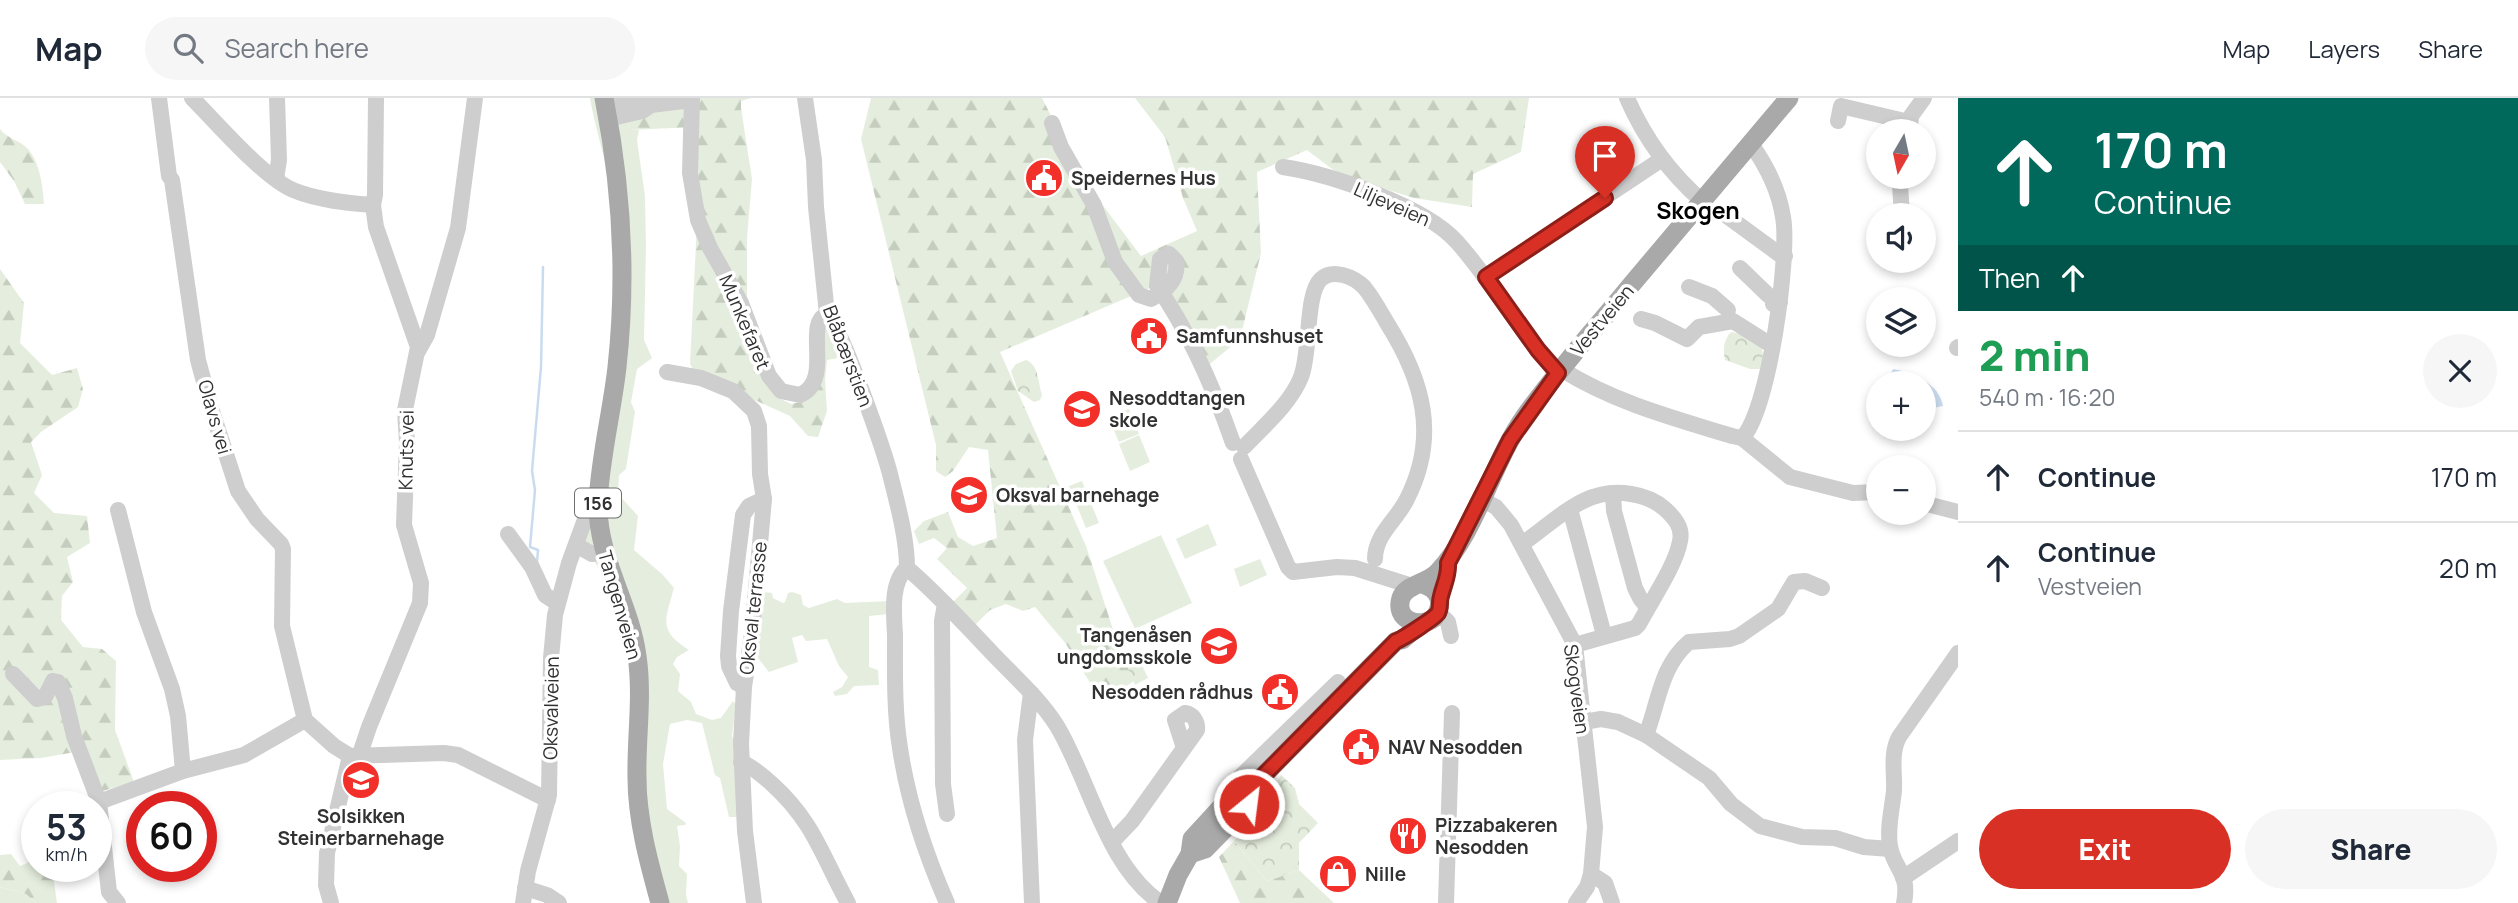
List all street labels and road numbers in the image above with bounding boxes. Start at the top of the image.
street label: Liljeveien [1350,176,1434,232]
street label: Munkefaret [713,270,777,374]
street label: Vestveien [1564,279,1640,361]
street label: Blåbærstien [817,302,879,410]
street label: Olavs vei [192,377,238,457]
street label: Knuts vei [392,410,420,490]
road number: 156 [575,488,621,517]
street label: Oksval terrasse [733,540,773,676]
street label: Tangenveien [592,548,648,662]
street label: Skogveien [1558,642,1596,736]
street label: Oksvalveien [537,656,565,760]

